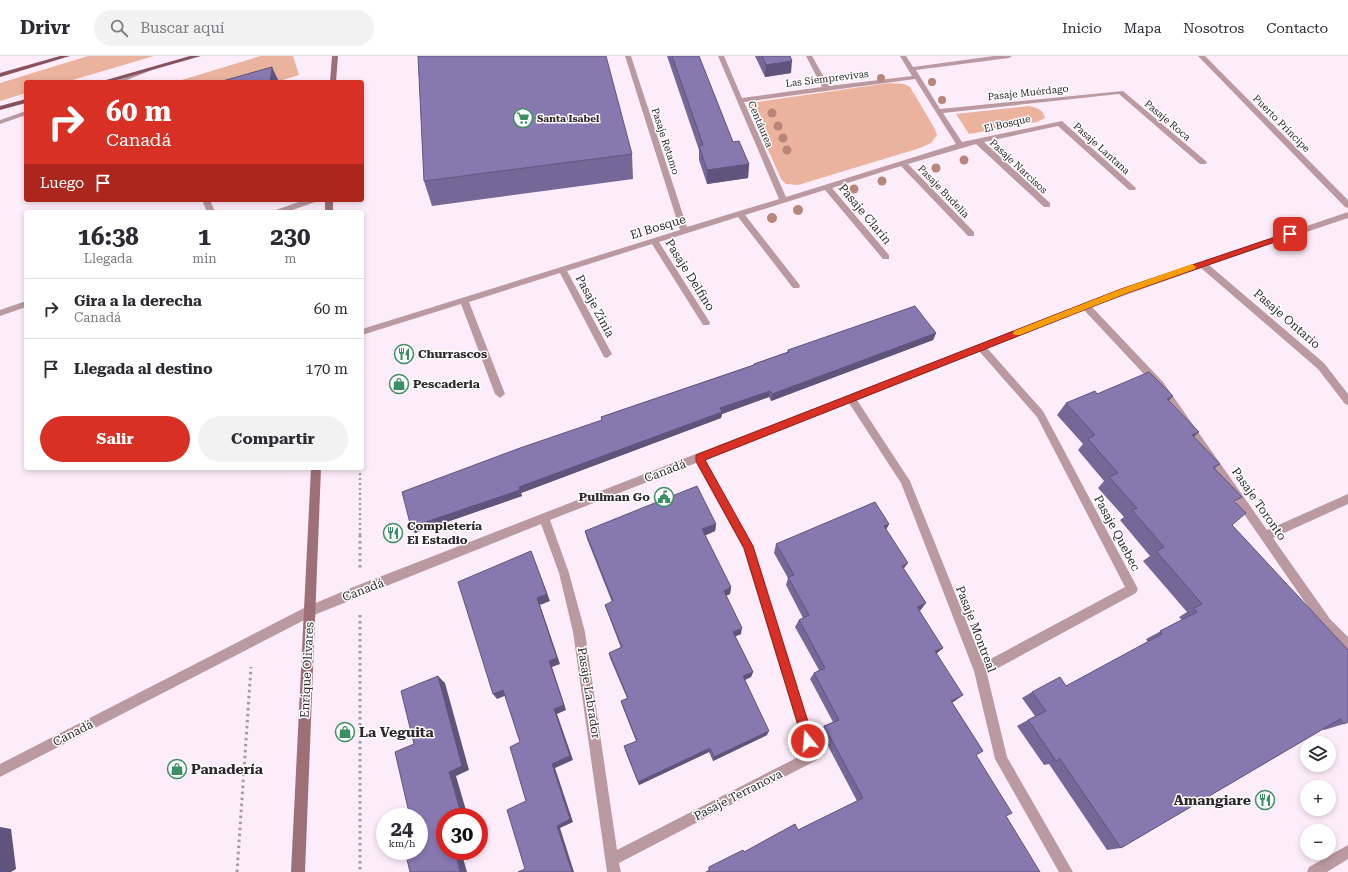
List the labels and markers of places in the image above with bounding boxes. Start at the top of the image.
supermarket icon: Santa Isabel [512,107,534,129]
place label: Santa Isabel [537,113,600,124]
pin [1273,217,1307,251]
restaurant icon: Churrascos [393,343,415,365]
place label: Churrascos [418,347,487,361]
shop icon: Pescaderia [388,373,410,395]
place label: Pescaderia [413,377,480,391]
public building icon: Pullman Go [653,486,675,508]
place label: Pullman Go [579,490,650,504]
place label: Completería El Estadio [407,519,482,547]
restaurant icon: Completería El Estadio [382,522,404,544]
shop icon: La Veguita [334,721,356,743]
place label: La Veguita [359,724,435,740]
shop icon: Panadería [166,758,188,780]
place label: Panadería [191,761,264,777]
restaurant icon: Amangiare [1254,789,1276,811]
place label: Amangiare [1174,792,1251,808]

